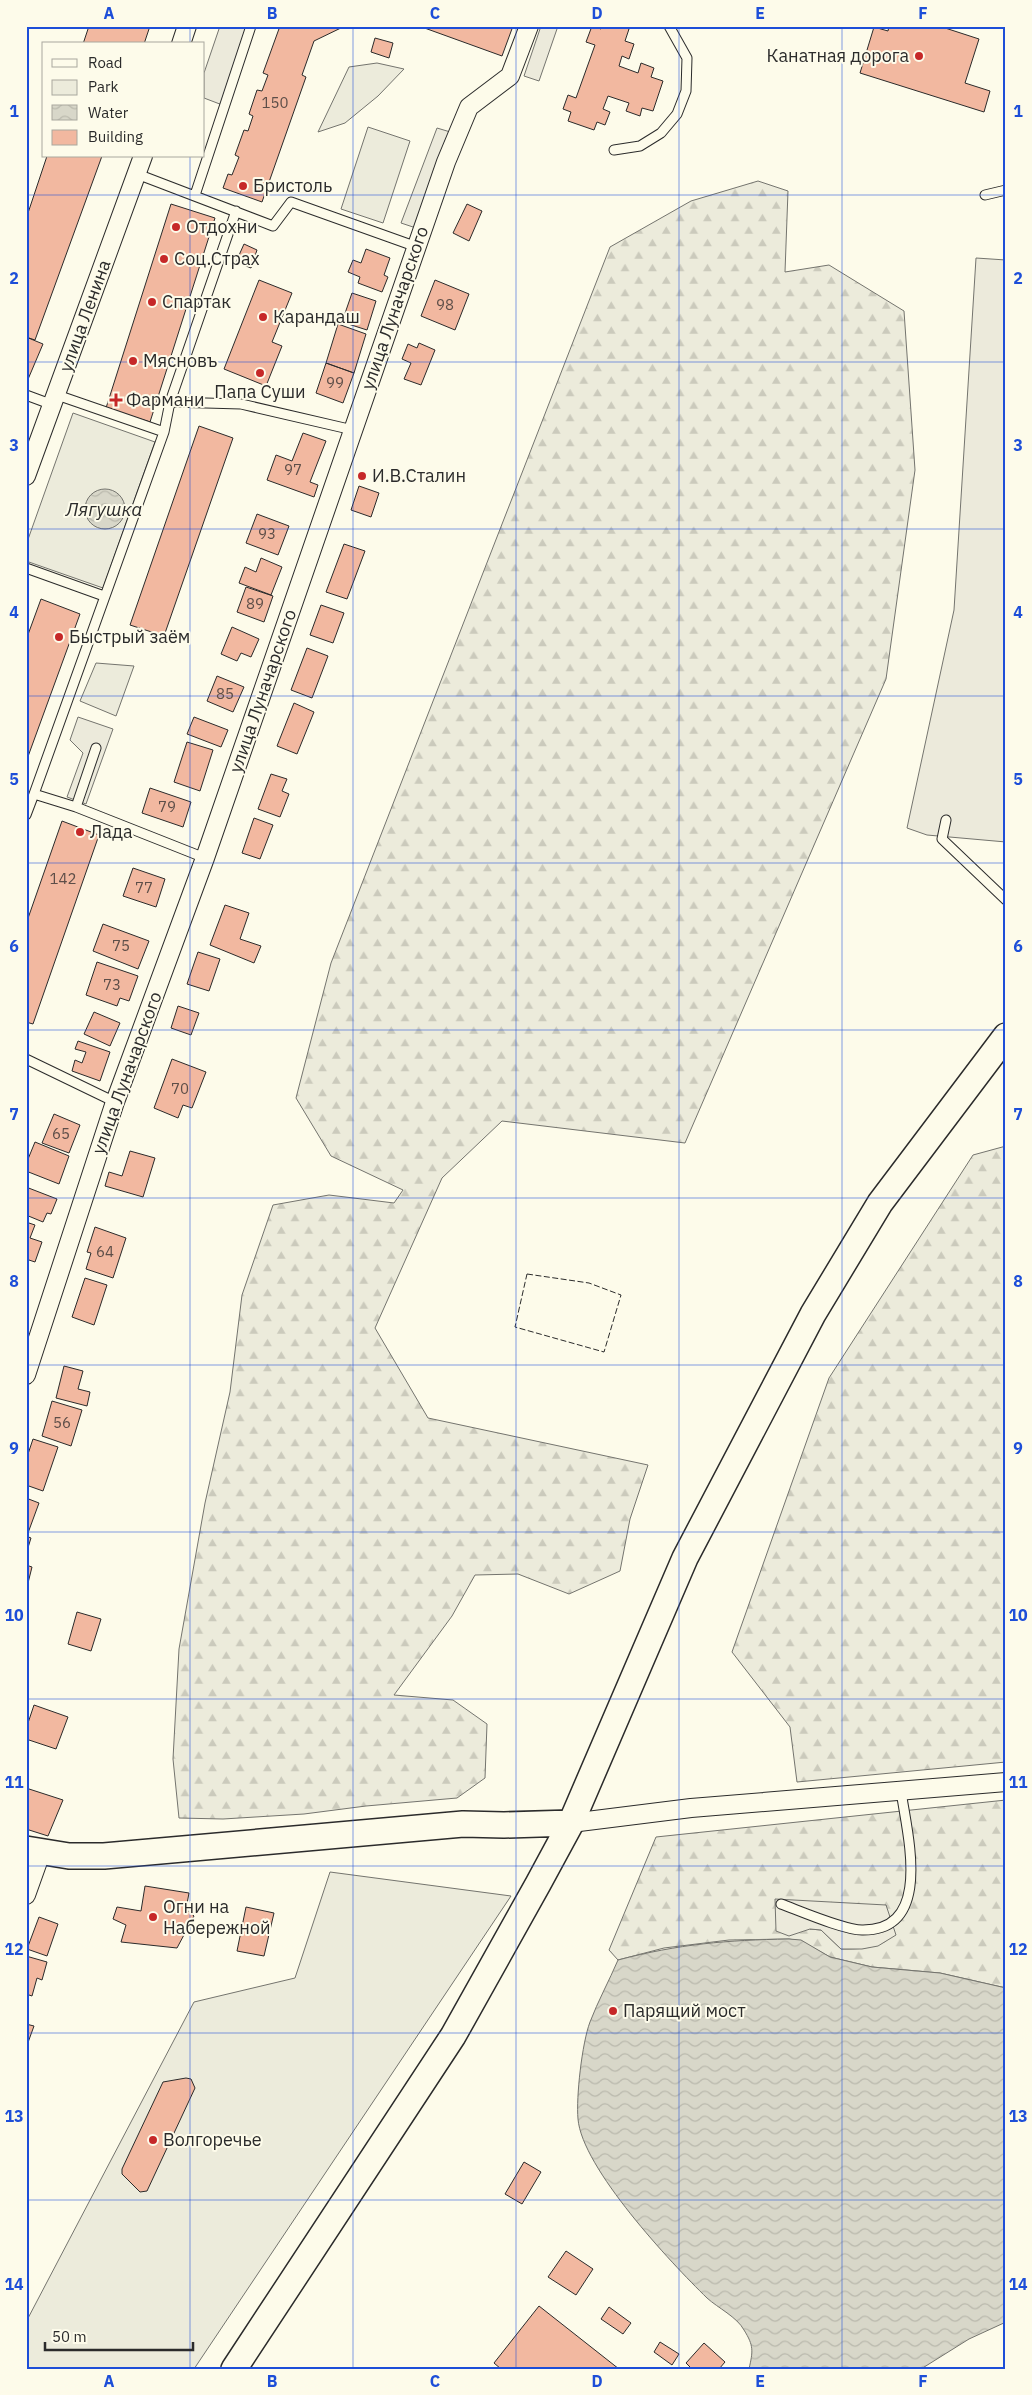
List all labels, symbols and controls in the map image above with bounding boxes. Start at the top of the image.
text: A [104,3,115,23]
text: B [267,3,278,23]
text: C [430,3,440,23]
text: D [591,3,603,23]
text: E [755,3,765,23]
text: F [918,3,928,23]
legend [42,42,205,158]
place label: Канатная дорога [767,44,909,67]
marker: Канатная дорога [913,50,925,62]
text: Road [88,53,123,72]
text: Park [88,77,118,96]
house number: 150 [261,93,289,112]
text: 1 [9,101,19,121]
text: 1 [1013,101,1023,121]
text: Water [88,103,129,122]
text: Building [88,127,143,146]
place label: Бристоль [253,174,332,197]
marker: Бристоль [237,180,249,192]
place label: Отдохни [186,215,258,238]
marker: Отдохни [170,221,182,233]
street label: улица Луначарского [356,223,433,393]
place label: Соц.Страх [174,247,260,270]
marker: Соц.Страх [158,253,170,265]
street label: улица Ленина [54,256,116,375]
text: 2 [9,268,19,288]
text: 2 [1013,268,1023,288]
place label: Спартак [162,290,231,313]
house number: 98 [436,295,454,314]
marker: Спартак [146,296,158,308]
place label: Карандаш [273,305,360,328]
marker: Карандаш [257,311,269,323]
place label: Мясновъ [143,349,217,372]
marker: Мясновъ [127,355,139,367]
marker: Папа Суши [254,367,266,379]
house number: 99 [326,373,344,392]
place label: Папа Суши [214,380,306,403]
place label: Фармани [126,388,205,411]
marker: Фармани [110,394,122,406]
text: 3 [9,435,19,455]
text: 3 [1013,435,1023,455]
house number: 97 [284,460,302,479]
place label: И.В.Сталин [372,464,466,487]
marker: И.В.Сталин [356,470,368,482]
water label: Лягушка [65,497,142,521]
house number: 93 [258,524,276,543]
house number: 89 [246,594,264,613]
text: 4 [9,602,19,622]
text: 4 [1013,602,1023,622]
street label: улица Луначарского [224,606,301,776]
place label: Быстрый заём [69,625,190,648]
marker: Быстрый заём [53,631,65,643]
house number: 85 [216,684,234,703]
text: 5 [9,769,19,789]
text: 5 [1013,769,1023,789]
house number: 79 [158,797,176,816]
place label: Лада [90,820,133,843]
marker: Лада [74,826,86,838]
house number: 142 [49,869,77,888]
house number: 77 [135,878,153,897]
text: 6 [9,936,19,956]
house number: 75 [112,936,130,955]
text: 6 [1013,936,1023,956]
house number: 73 [103,975,121,994]
street label: улица Луначарского [86,988,167,1157]
house number: 70 [171,1079,189,1098]
text: 7 [9,1104,19,1124]
text: 7 [1013,1104,1023,1124]
house number: 65 [52,1124,70,1143]
house number: 64 [96,1242,114,1261]
text: 8 [9,1271,19,1291]
text: 8 [1013,1271,1023,1291]
house number: 56 [53,1413,71,1432]
text: 9 [9,1438,19,1458]
text: 9 [1013,1438,1023,1458]
text: 10 [4,1605,24,1625]
text: 10 [1008,1605,1028,1625]
text: 11 [4,1772,24,1792]
text: 11 [1008,1772,1028,1792]
place label: Огни на Набережной [163,1895,271,1939]
marker: Огни на Набережной [147,1911,159,1923]
text: 12 [4,1939,24,1959]
text: 12 [1008,1939,1028,1959]
place label: Парящий мост [623,1999,746,2022]
marker: Парящий мост [607,2005,619,2017]
text: 13 [4,2106,24,2126]
text: 13 [1008,2106,1028,2126]
place label: Волгоречье [163,2128,262,2151]
marker: Волгоречье [147,2134,159,2146]
text: 14 [4,2274,24,2294]
text: 14 [1008,2274,1028,2294]
scale bar [45,2320,192,2352]
text: 50 m [52,2327,87,2346]
text: A [104,2371,115,2391]
text: B [267,2371,278,2391]
text: C [430,2371,440,2391]
text: D [591,2371,603,2391]
text: E [755,2371,765,2391]
text: F [918,2371,928,2391]

